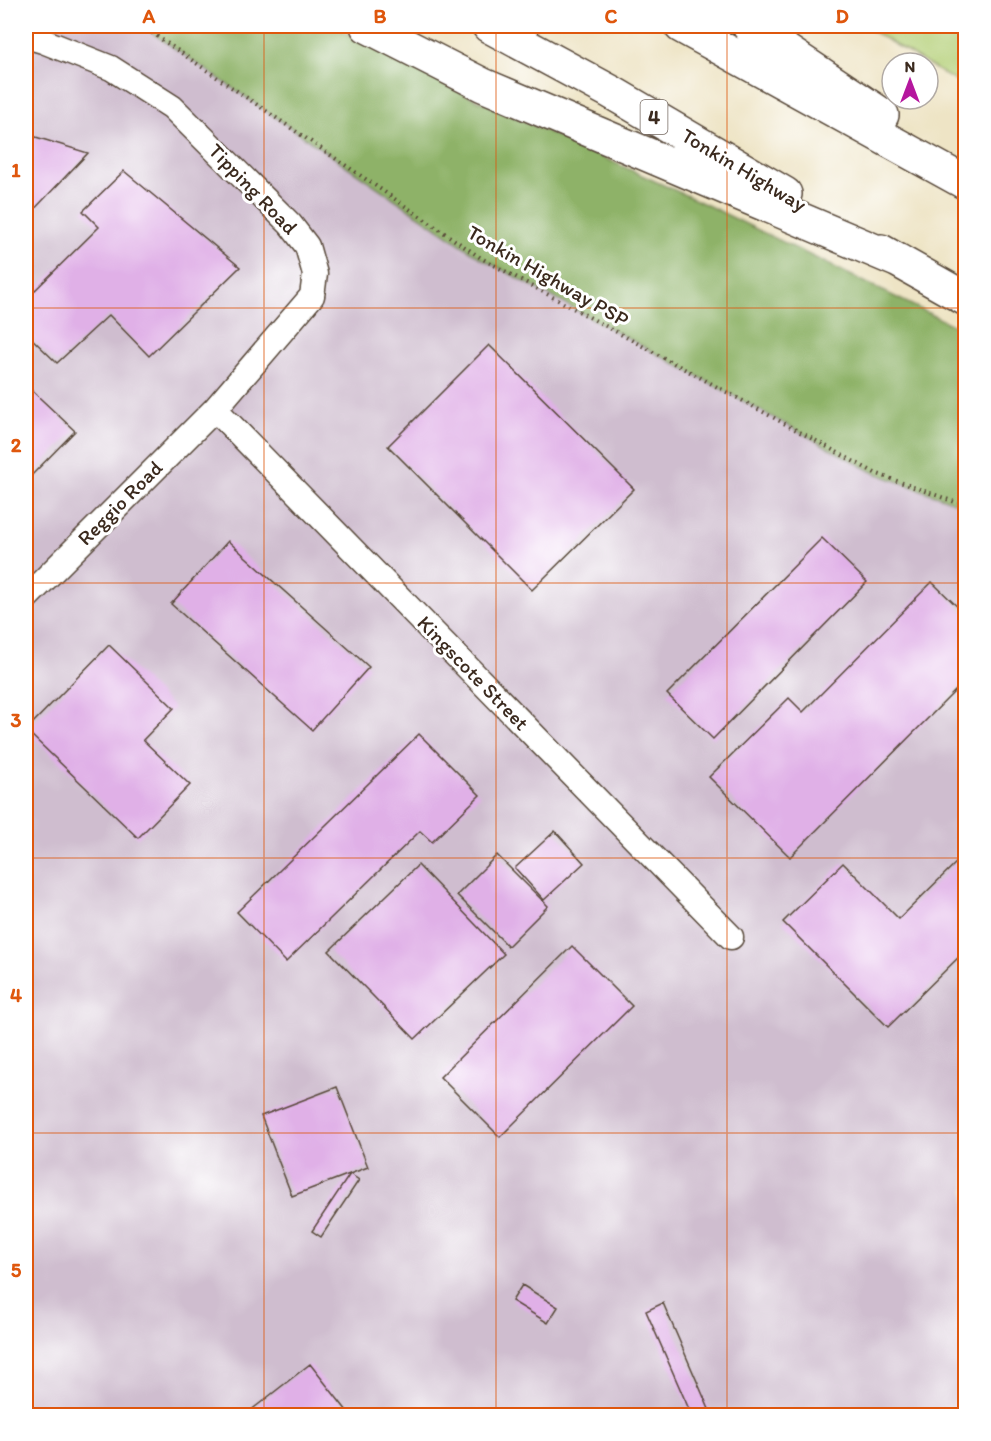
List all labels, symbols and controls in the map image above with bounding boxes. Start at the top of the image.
text: A [142,4,156,28]
text: B [374,4,387,28]
text: C [605,4,618,28]
text: D [835,4,849,28]
north arrow [880,51,940,111]
text: N [905,57,915,76]
road number: 4 [640,100,668,134]
street label: Tonkin Highway [677,122,811,217]
street label: Tipping Road [204,138,303,239]
text: 1 [11,158,21,182]
street label: Tonkin Highway PSP [463,219,633,332]
text: 2 [11,433,22,457]
street label: Reggio Road [72,455,168,550]
street label: Kingscote Street [412,610,535,735]
text: 3 [11,708,22,732]
text: 4 [10,983,22,1007]
text: 5 [11,1258,22,1282]

